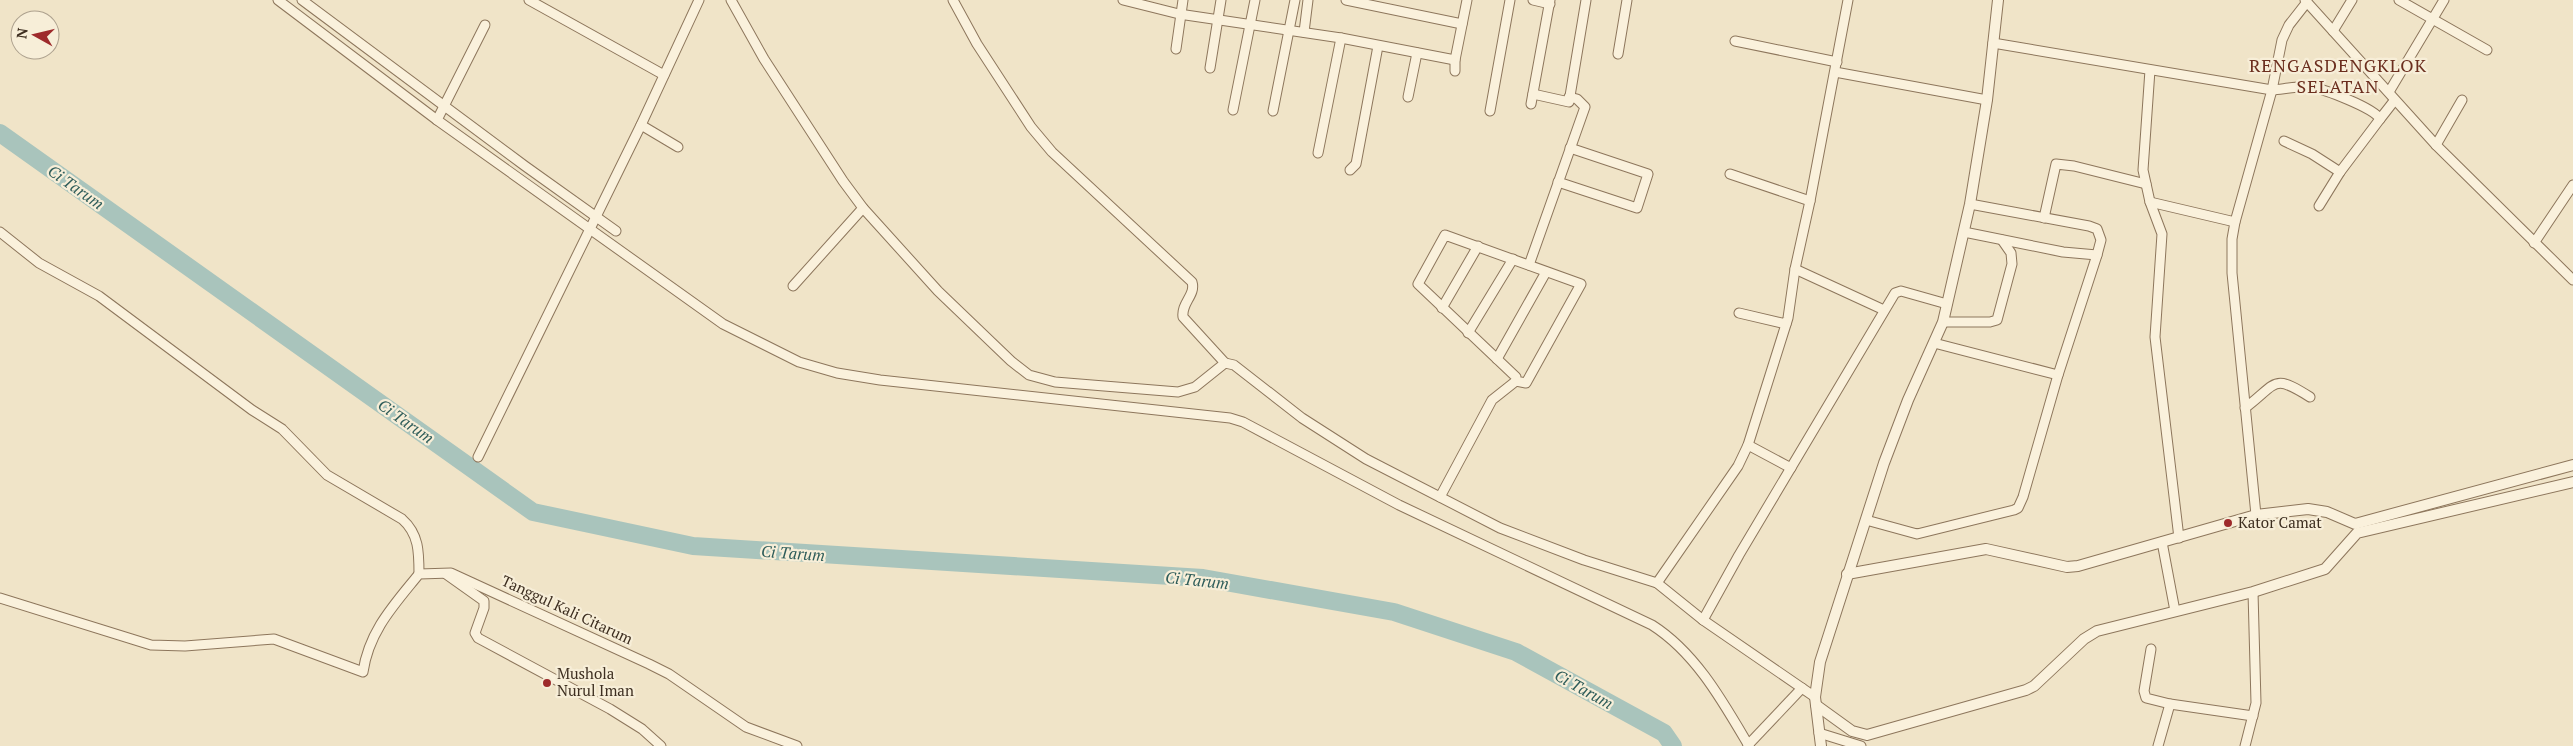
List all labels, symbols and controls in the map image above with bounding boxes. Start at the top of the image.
north arrow [10,10,60,60]
text: N [11,26,32,40]
district label: RENGASDENGKLOK SELATAN [2249,53,2427,98]
water label: Ci Tarum [44,160,108,214]
water label: Ci Tarum [374,394,438,448]
place label: Kator Camat [2238,512,2322,532]
marker: Kator Camat [2222,517,2234,529]
water label: Ci Tarum [760,540,826,566]
water label: Ci Tarum [1164,566,1230,594]
street label: Tanggul Kali Citarum [499,570,636,648]
place label: Mushola Nurul Iman [557,663,634,700]
water label: Ci Tarum [1551,664,1617,714]
marker: Mushola Nurul Iman [541,677,553,689]

